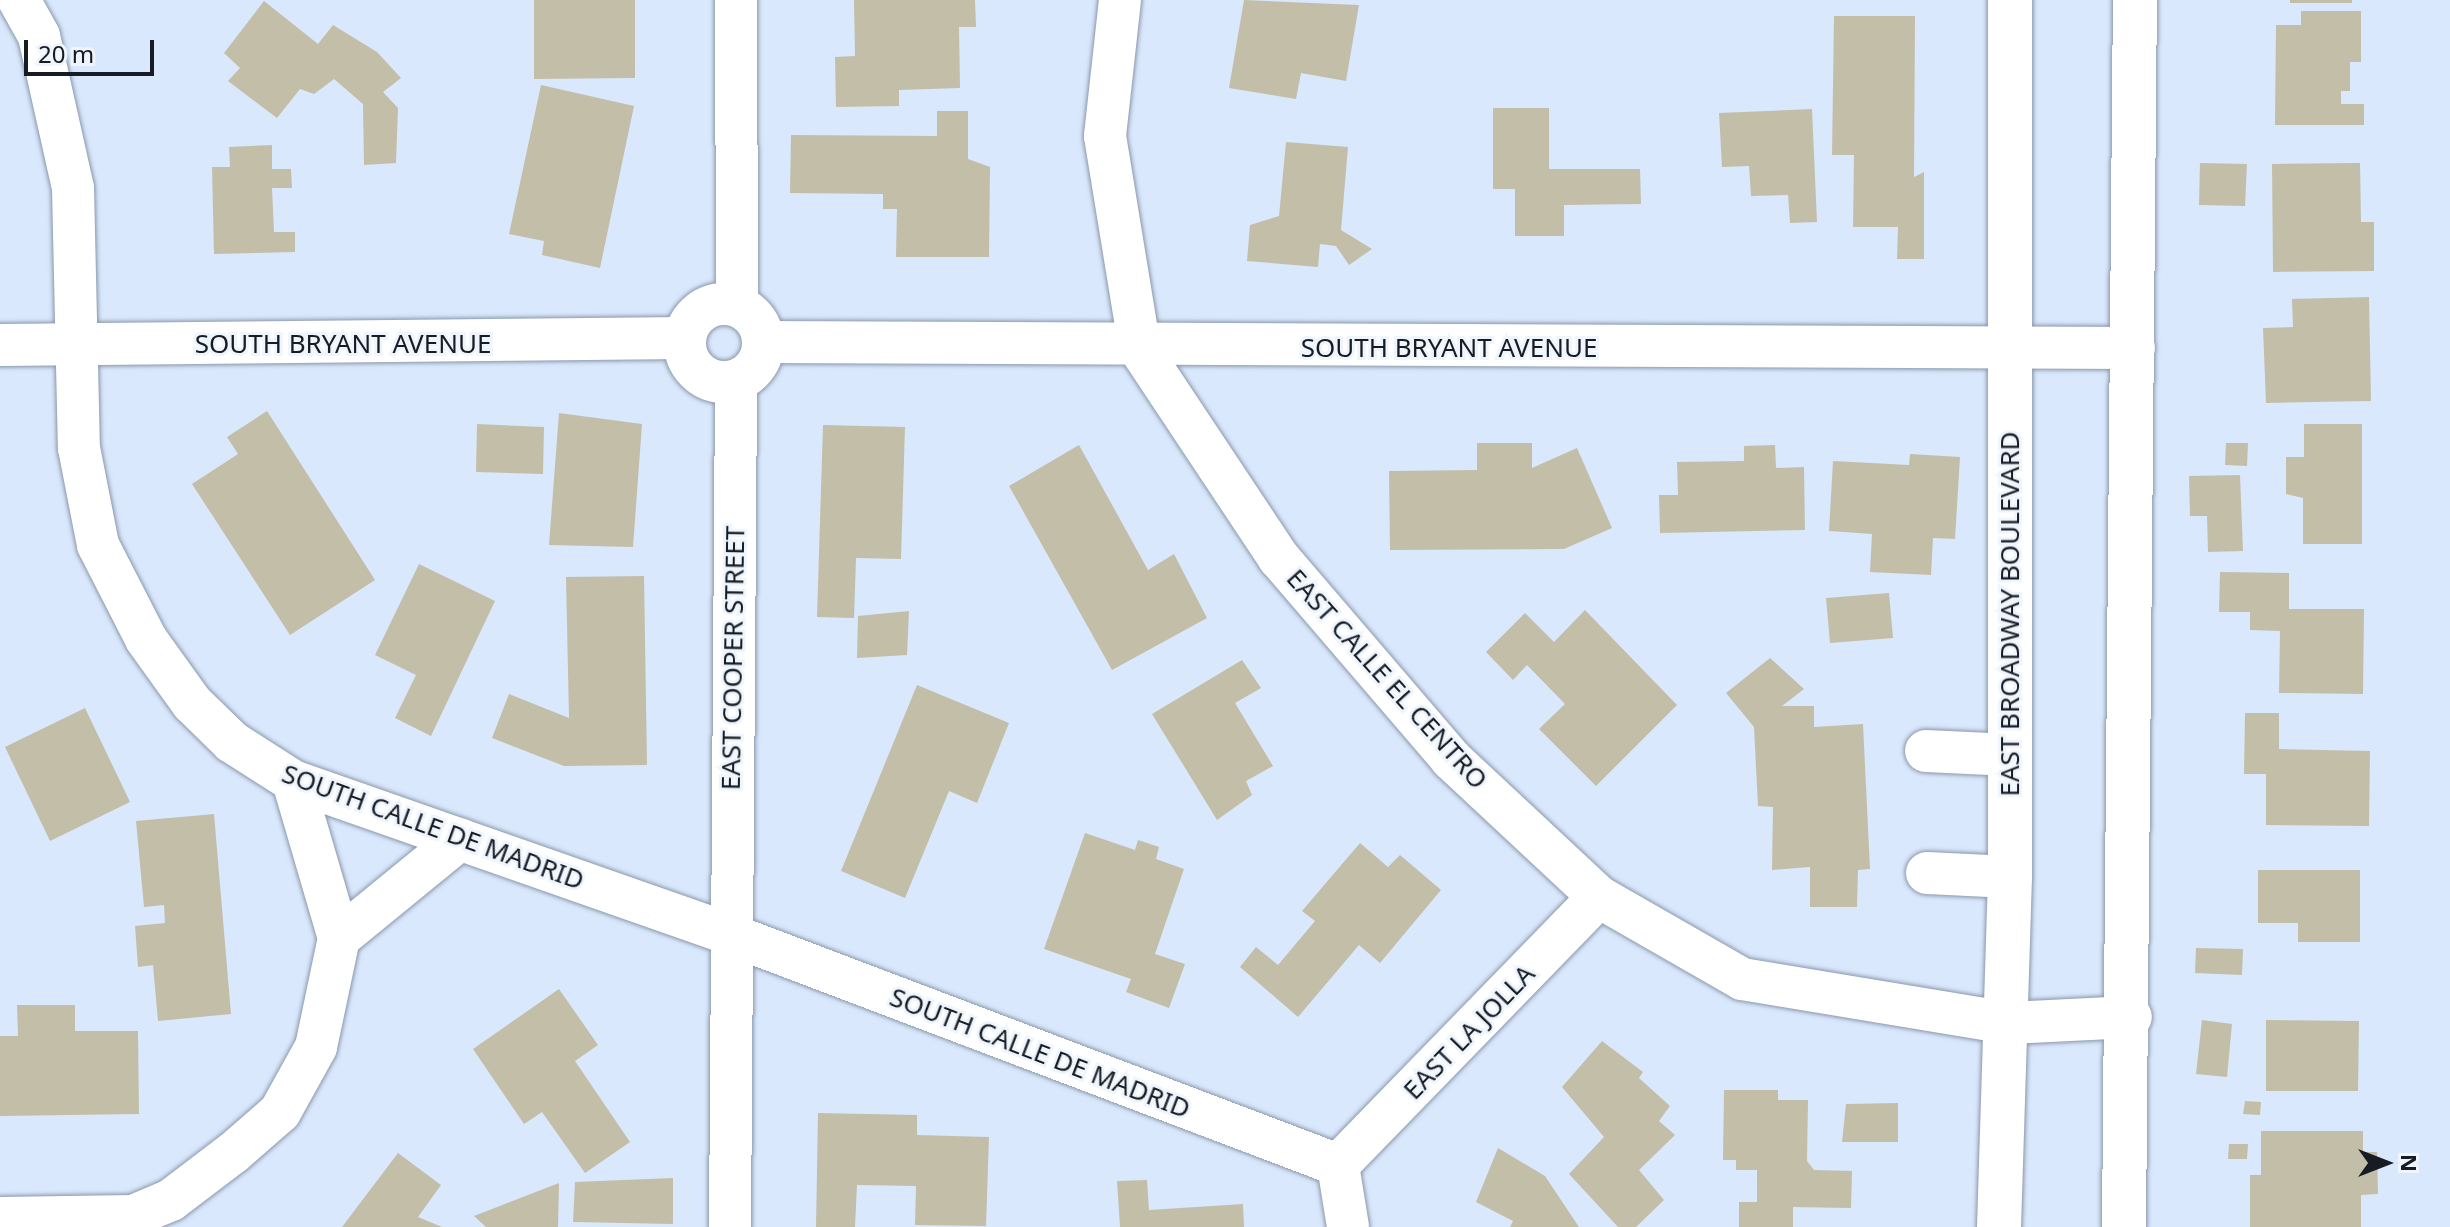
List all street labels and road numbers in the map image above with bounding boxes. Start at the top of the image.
street label: SOUTH BRYANT AVENUE [195,328,491,360]
street label: SOUTH BRYANT AVENUE [1301,332,1597,364]
street label: EAST BROADWAY BOULEVARD [1994,431,2026,797]
street label: EAST COOPER STREET [715,526,751,790]
street label: EAST CALLE EL CENTRO [1280,563,1494,795]
street label: SOUTH CALLE DE MADRID [278,758,588,896]
street label: EAST LA JOLLA [1397,958,1541,1106]
street label: SOUTH CALLE DE MADRID [886,981,1194,1125]

